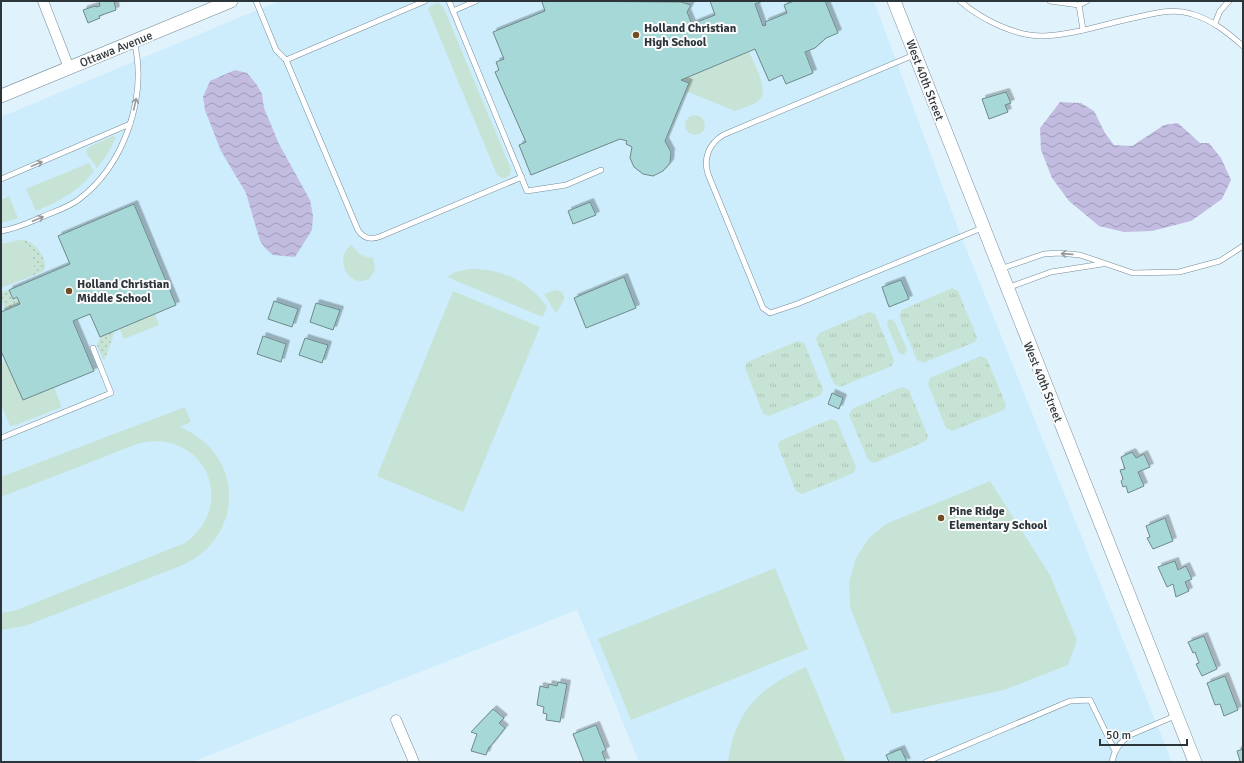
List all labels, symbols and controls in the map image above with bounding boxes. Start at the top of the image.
place label: Holland Christian High School [644,21,737,50]
street label: Ottawa Avenue [78,28,155,71]
marker: Holland Christian High School [631,30,641,40]
street label: West 40th Street [902,38,947,123]
one-way arrow [132,98,140,111]
one-way arrow [30,160,42,167]
one-way arrow [31,214,43,222]
one-way arrow [1061,250,1074,257]
place label: Holland Christian Middle School [77,277,170,306]
marker: Holland Christian Middle School [64,286,74,296]
street label: West 40th Street [1020,340,1065,425]
place label: Pine Ridge Elementary School [949,504,1048,533]
marker: Pine Ridge Elementary School [936,513,946,523]
scale bar [1100,721,1187,747]
text: 50 m [1106,728,1131,743]

